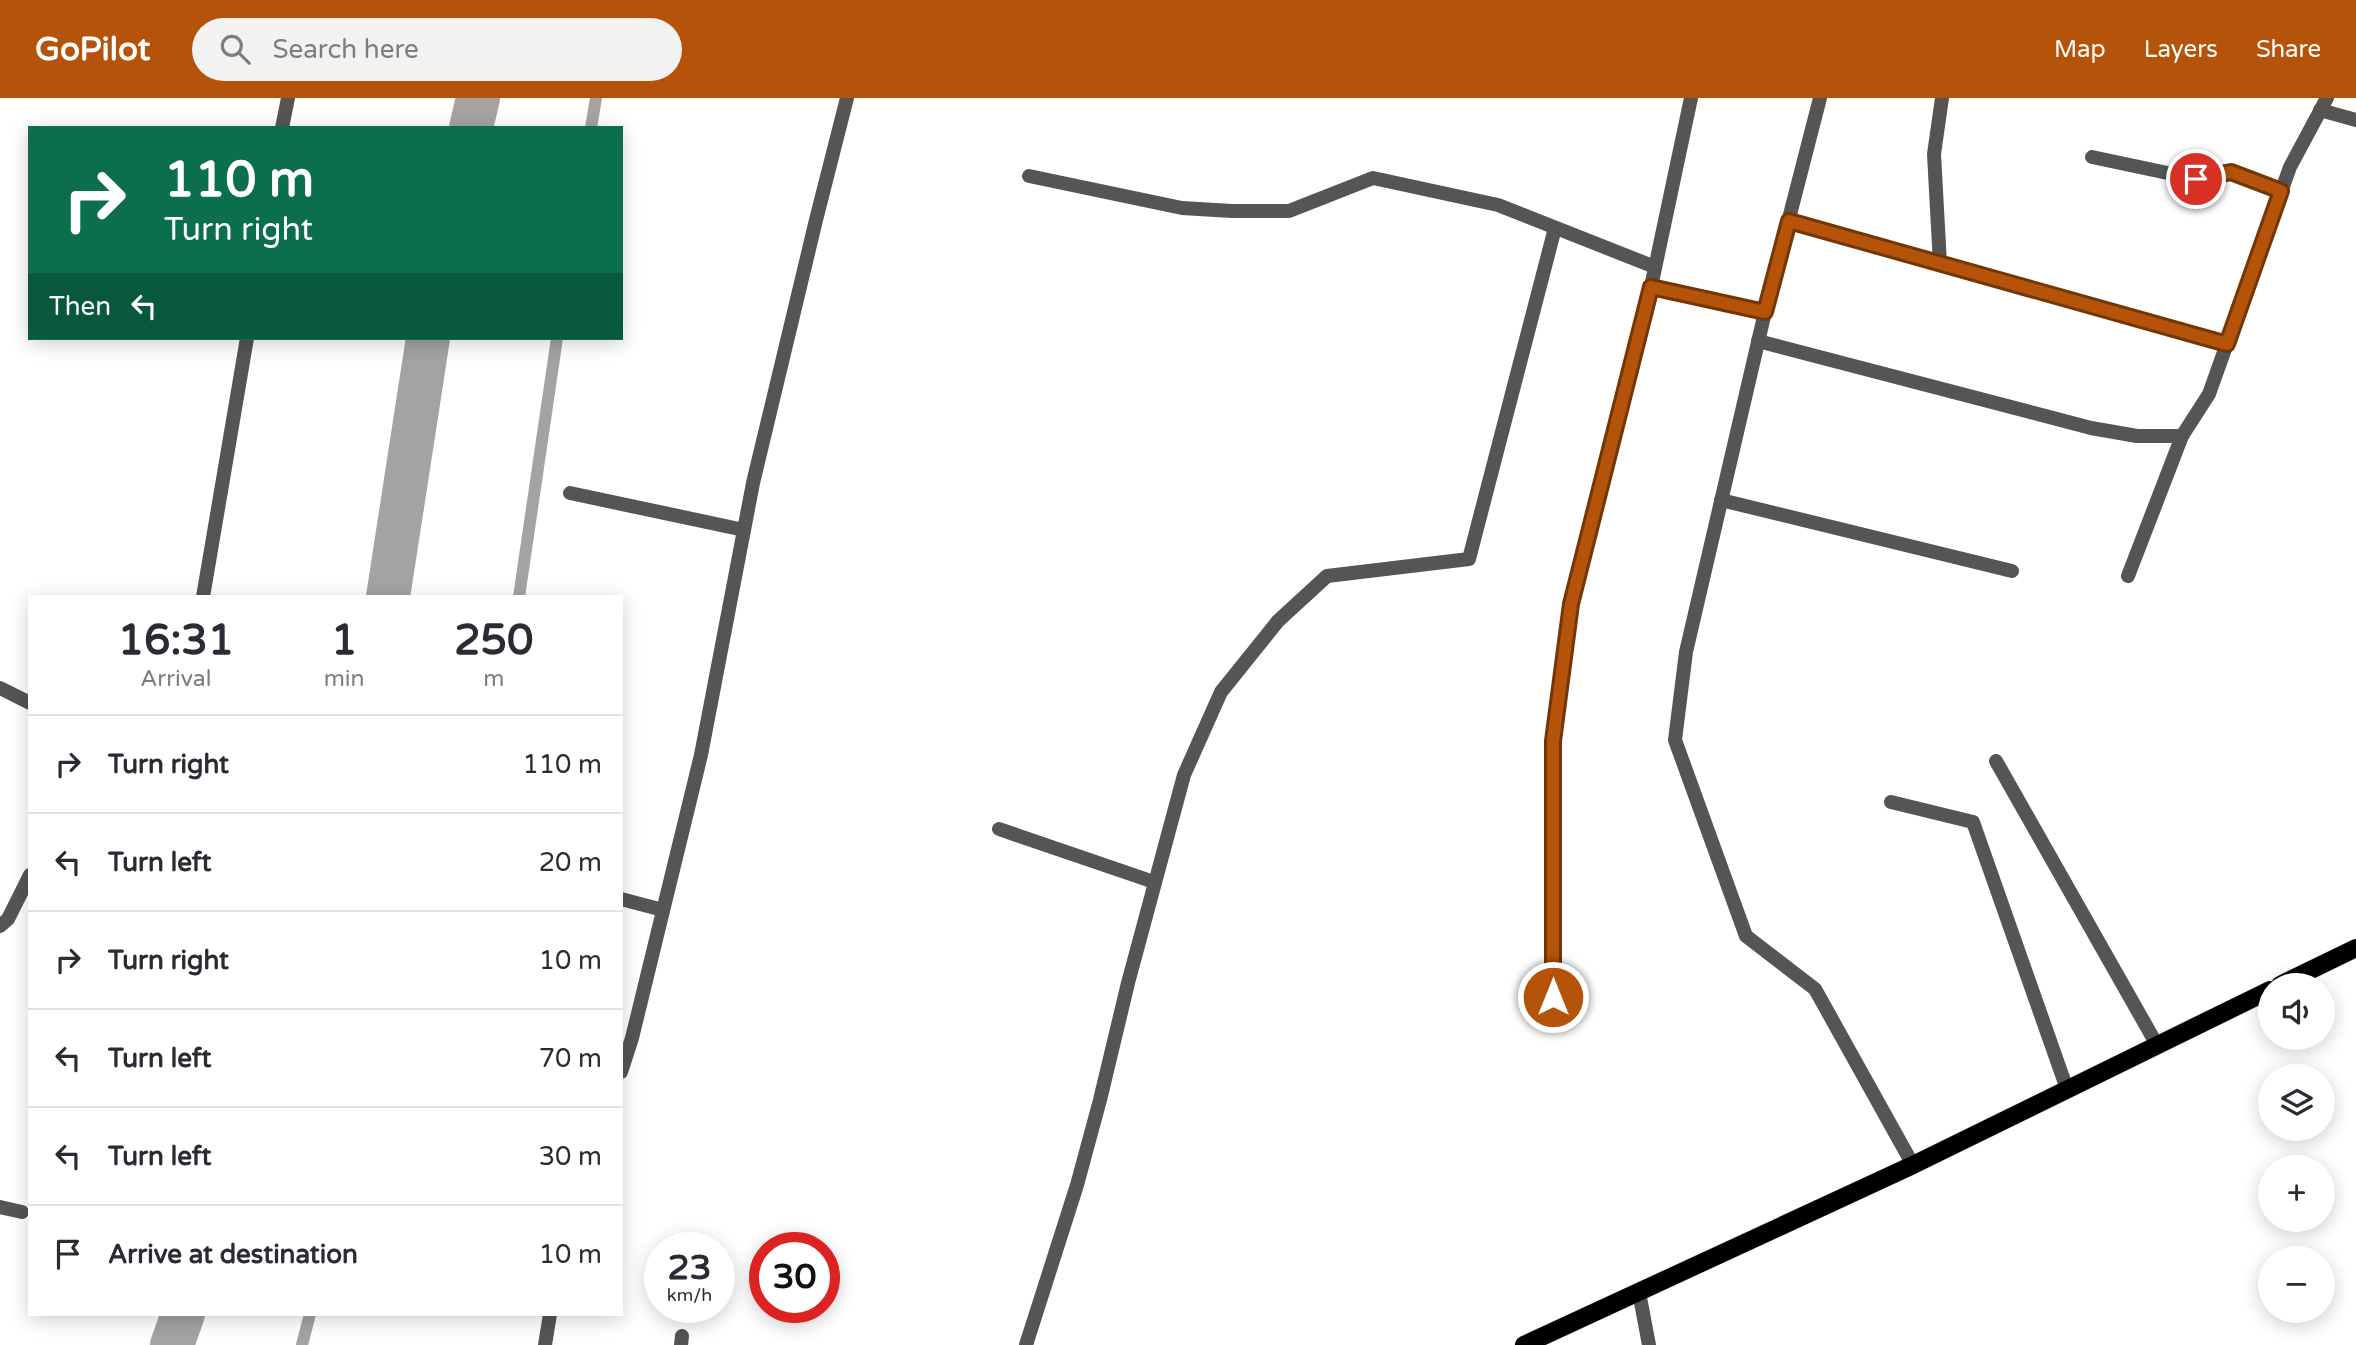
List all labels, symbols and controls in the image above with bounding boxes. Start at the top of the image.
search box [192,18,682,81]
text: GoPilot [35,30,150,69]
icon: search [216,30,254,68]
text: Search here [272,34,419,65]
text: Map [2054,35,2106,64]
text: Layers [2144,35,2218,64]
text: Share [2256,35,2321,64]
pin [2166,149,2226,209]
text: 110 m [164,151,314,210]
icon: right [49,154,140,245]
icon: arrive [2177,160,2215,198]
text: Turn right [164,211,313,249]
icon: left [125,287,163,325]
text: Then [49,291,111,322]
text: 16:31 [118,615,234,666]
text: 1 [331,615,357,666]
text: 250 [454,615,533,666]
text: Arrival [140,665,211,693]
text: min [324,665,365,693]
text: m [483,665,504,693]
icon: right [49,745,87,783]
text: Turn right [108,749,229,780]
text: 110 m [522,749,602,780]
icon: left [49,843,87,881]
text: Turn left [108,847,211,878]
text: 20 m [539,847,602,878]
icon: right [49,941,87,979]
text: Turn right [108,945,229,976]
text: 10 m [539,945,602,976]
position arrow [1516,960,1590,1034]
map controls [2258,973,2335,1323]
button: sound [2258,973,2335,1050]
icon: left [49,1039,87,1077]
text: Turn left [108,1043,211,1074]
text: 70 m [539,1043,602,1074]
button: layers [2258,1064,2335,1141]
icon: left [49,1137,87,1175]
text: Turn left [108,1141,211,1172]
text: 30 m [539,1141,602,1172]
button: + [2258,1155,2335,1232]
speed limit sign: 30 [749,1232,840,1323]
icon: arrive [49,1235,87,1273]
text: Arrive at destination [108,1239,358,1270]
text: 10 m [539,1239,602,1270]
button: − [2258,1246,2335,1323]
text: 23 [668,1247,711,1289]
text: km/h [667,1284,712,1306]

